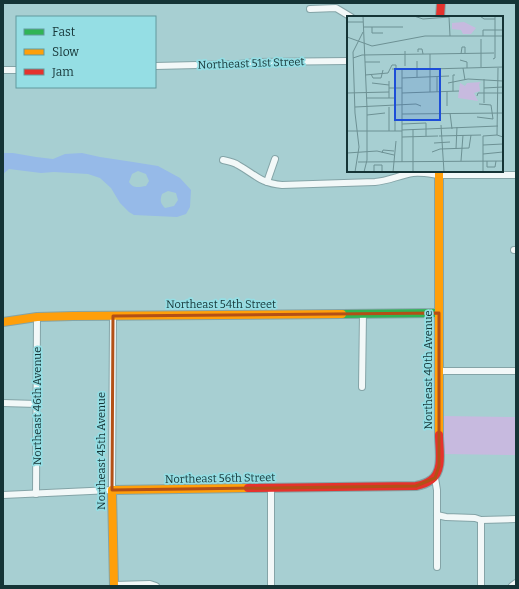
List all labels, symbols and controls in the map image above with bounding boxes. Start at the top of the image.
legend [16,16,156,88]
inset map [347,16,503,172]
text: Fast [52,25,76,39]
text: Slow [52,45,79,59]
street label: Northeast 51st Street [198,55,305,72]
text: Jam [51,65,74,79]
street label: Northeast 54th Street [166,298,276,311]
street label: Northeast 40th Avenue [422,311,435,429]
street label: Northeast 46th Avenue [31,347,44,465]
street label: Northeast 45th Avenue [95,392,108,510]
street label: Northeast 56th Street [165,471,275,486]

